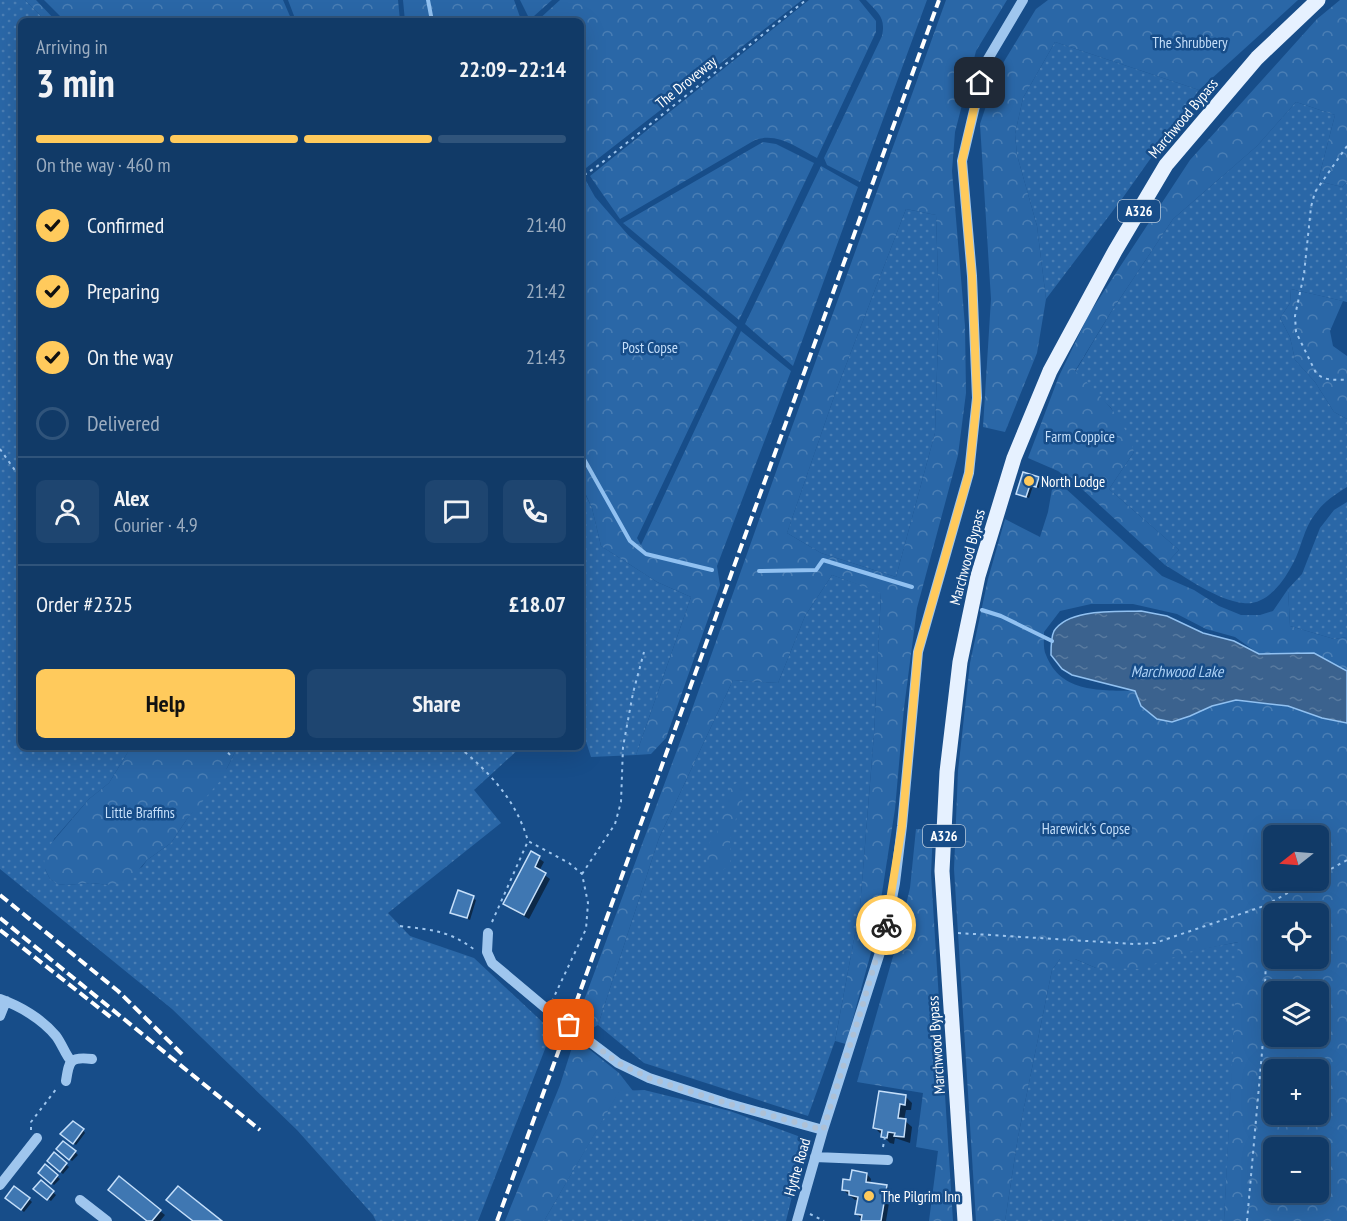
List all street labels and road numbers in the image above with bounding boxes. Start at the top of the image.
street label: The Droveway [652,51,721,112]
street label: Marchwood Bypass [1144,74,1222,162]
road number: A326 [1118,200,1160,222]
street label: Marchwood Bypass [945,507,989,607]
road number: A326 [923,825,965,847]
street label: Marchwood Bypass [923,995,949,1095]
street label: Hythe Road [780,1136,814,1198]

